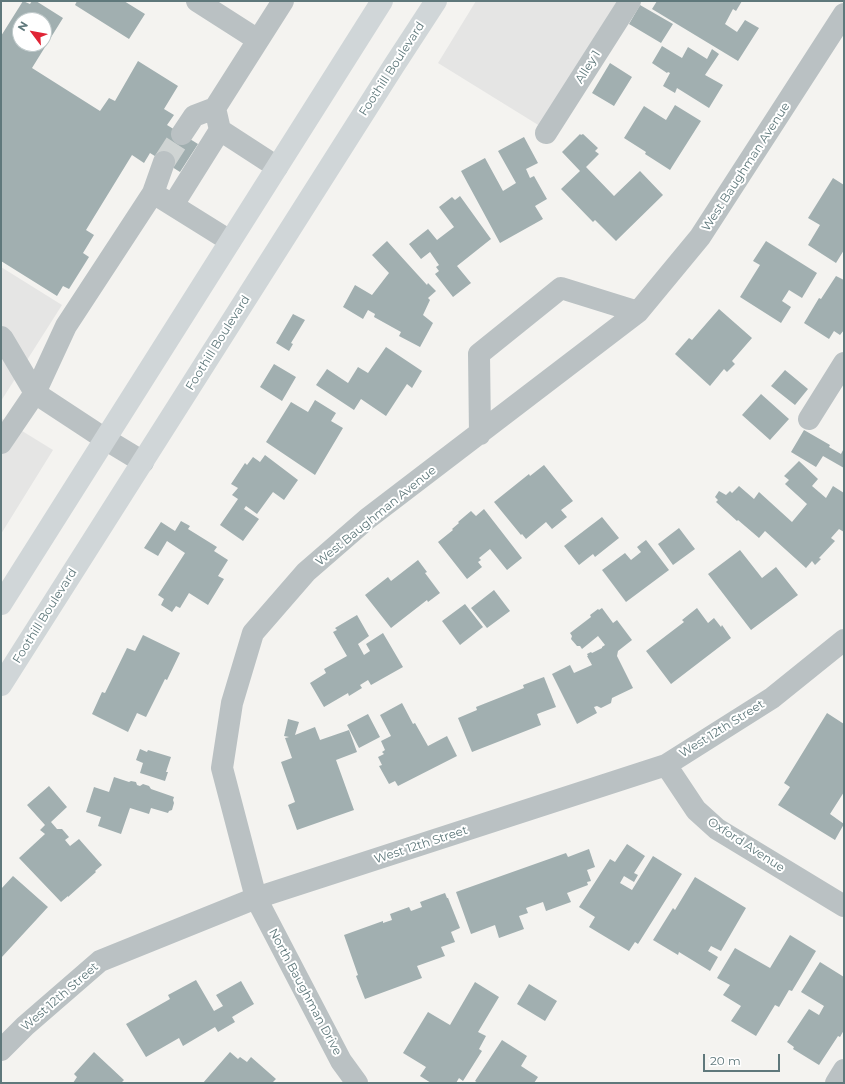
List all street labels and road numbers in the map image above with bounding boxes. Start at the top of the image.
street label: Foothill Boulevard [356,19,428,119]
street label: Alley 1 [572,48,604,86]
street label: West Baughman Avenue [699,100,793,234]
street label: Foothill Boulevard [183,293,253,393]
street label: West Baughman Avenue [313,463,439,569]
street label: Foothill Boulevard [10,566,80,666]
street label: West 12th Street [677,697,767,761]
street label: Oxford Avenue [705,815,787,875]
street label: West 12th Street [372,823,470,867]
street label: North Baughman Drive [265,926,345,1058]
street label: West 12th Street [19,960,101,1034]

